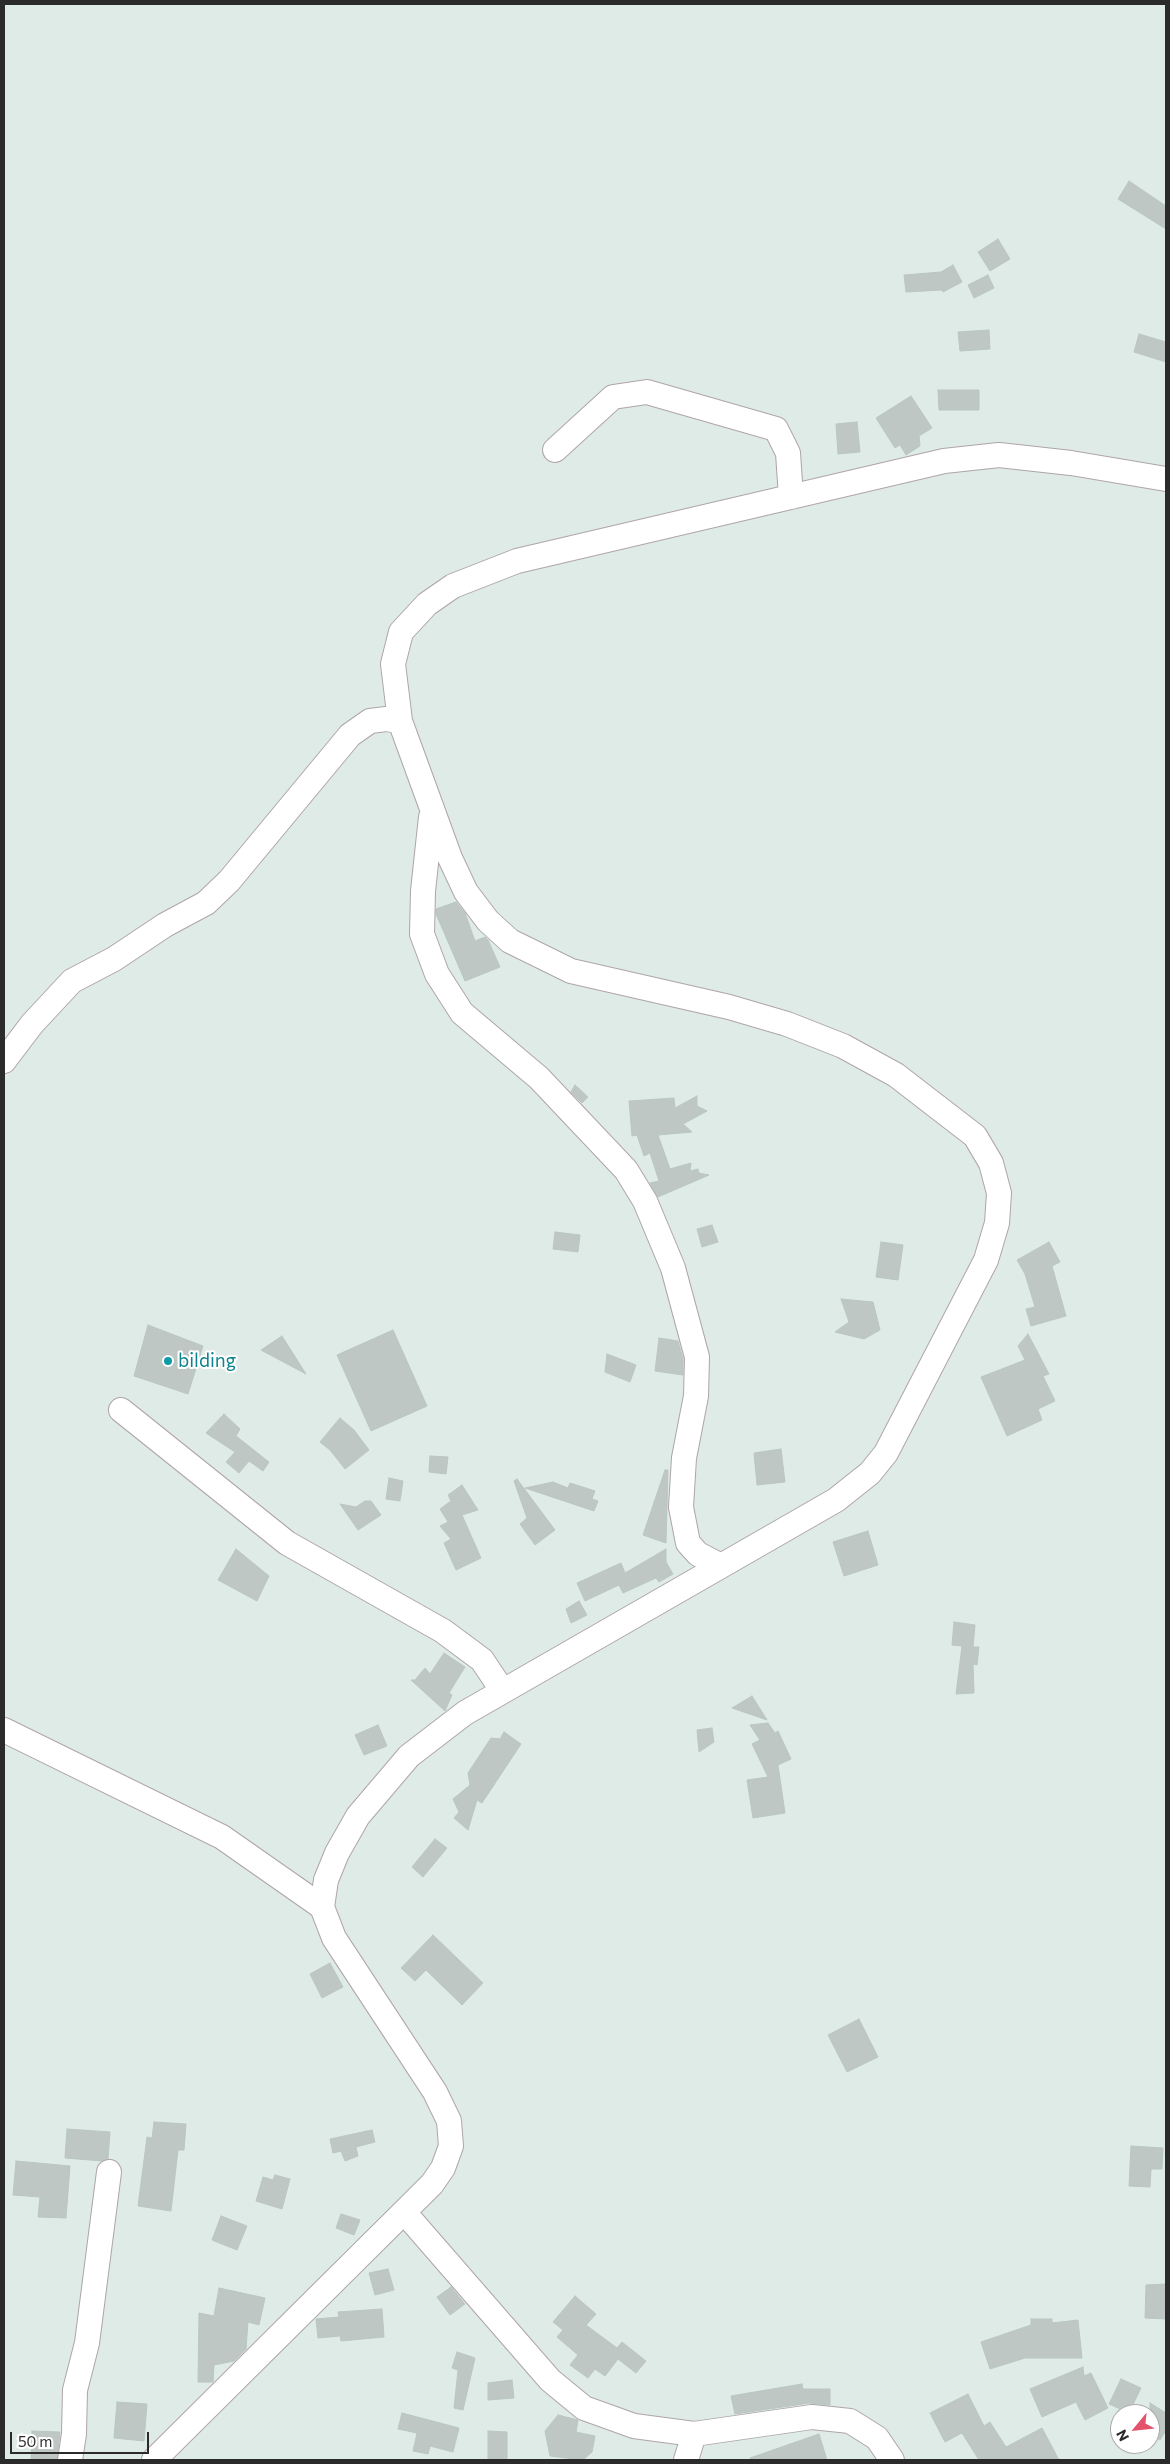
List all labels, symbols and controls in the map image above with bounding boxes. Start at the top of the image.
place label: bilding [178,1350,236,1372]
marker: bilding [162,1355,174,1367]
north arrow [1110,2404,1160,2454]
scale bar [12,2422,151,2454]
text: N [1112,2427,1132,2444]
text: 50 m [18,2432,52,2450]

